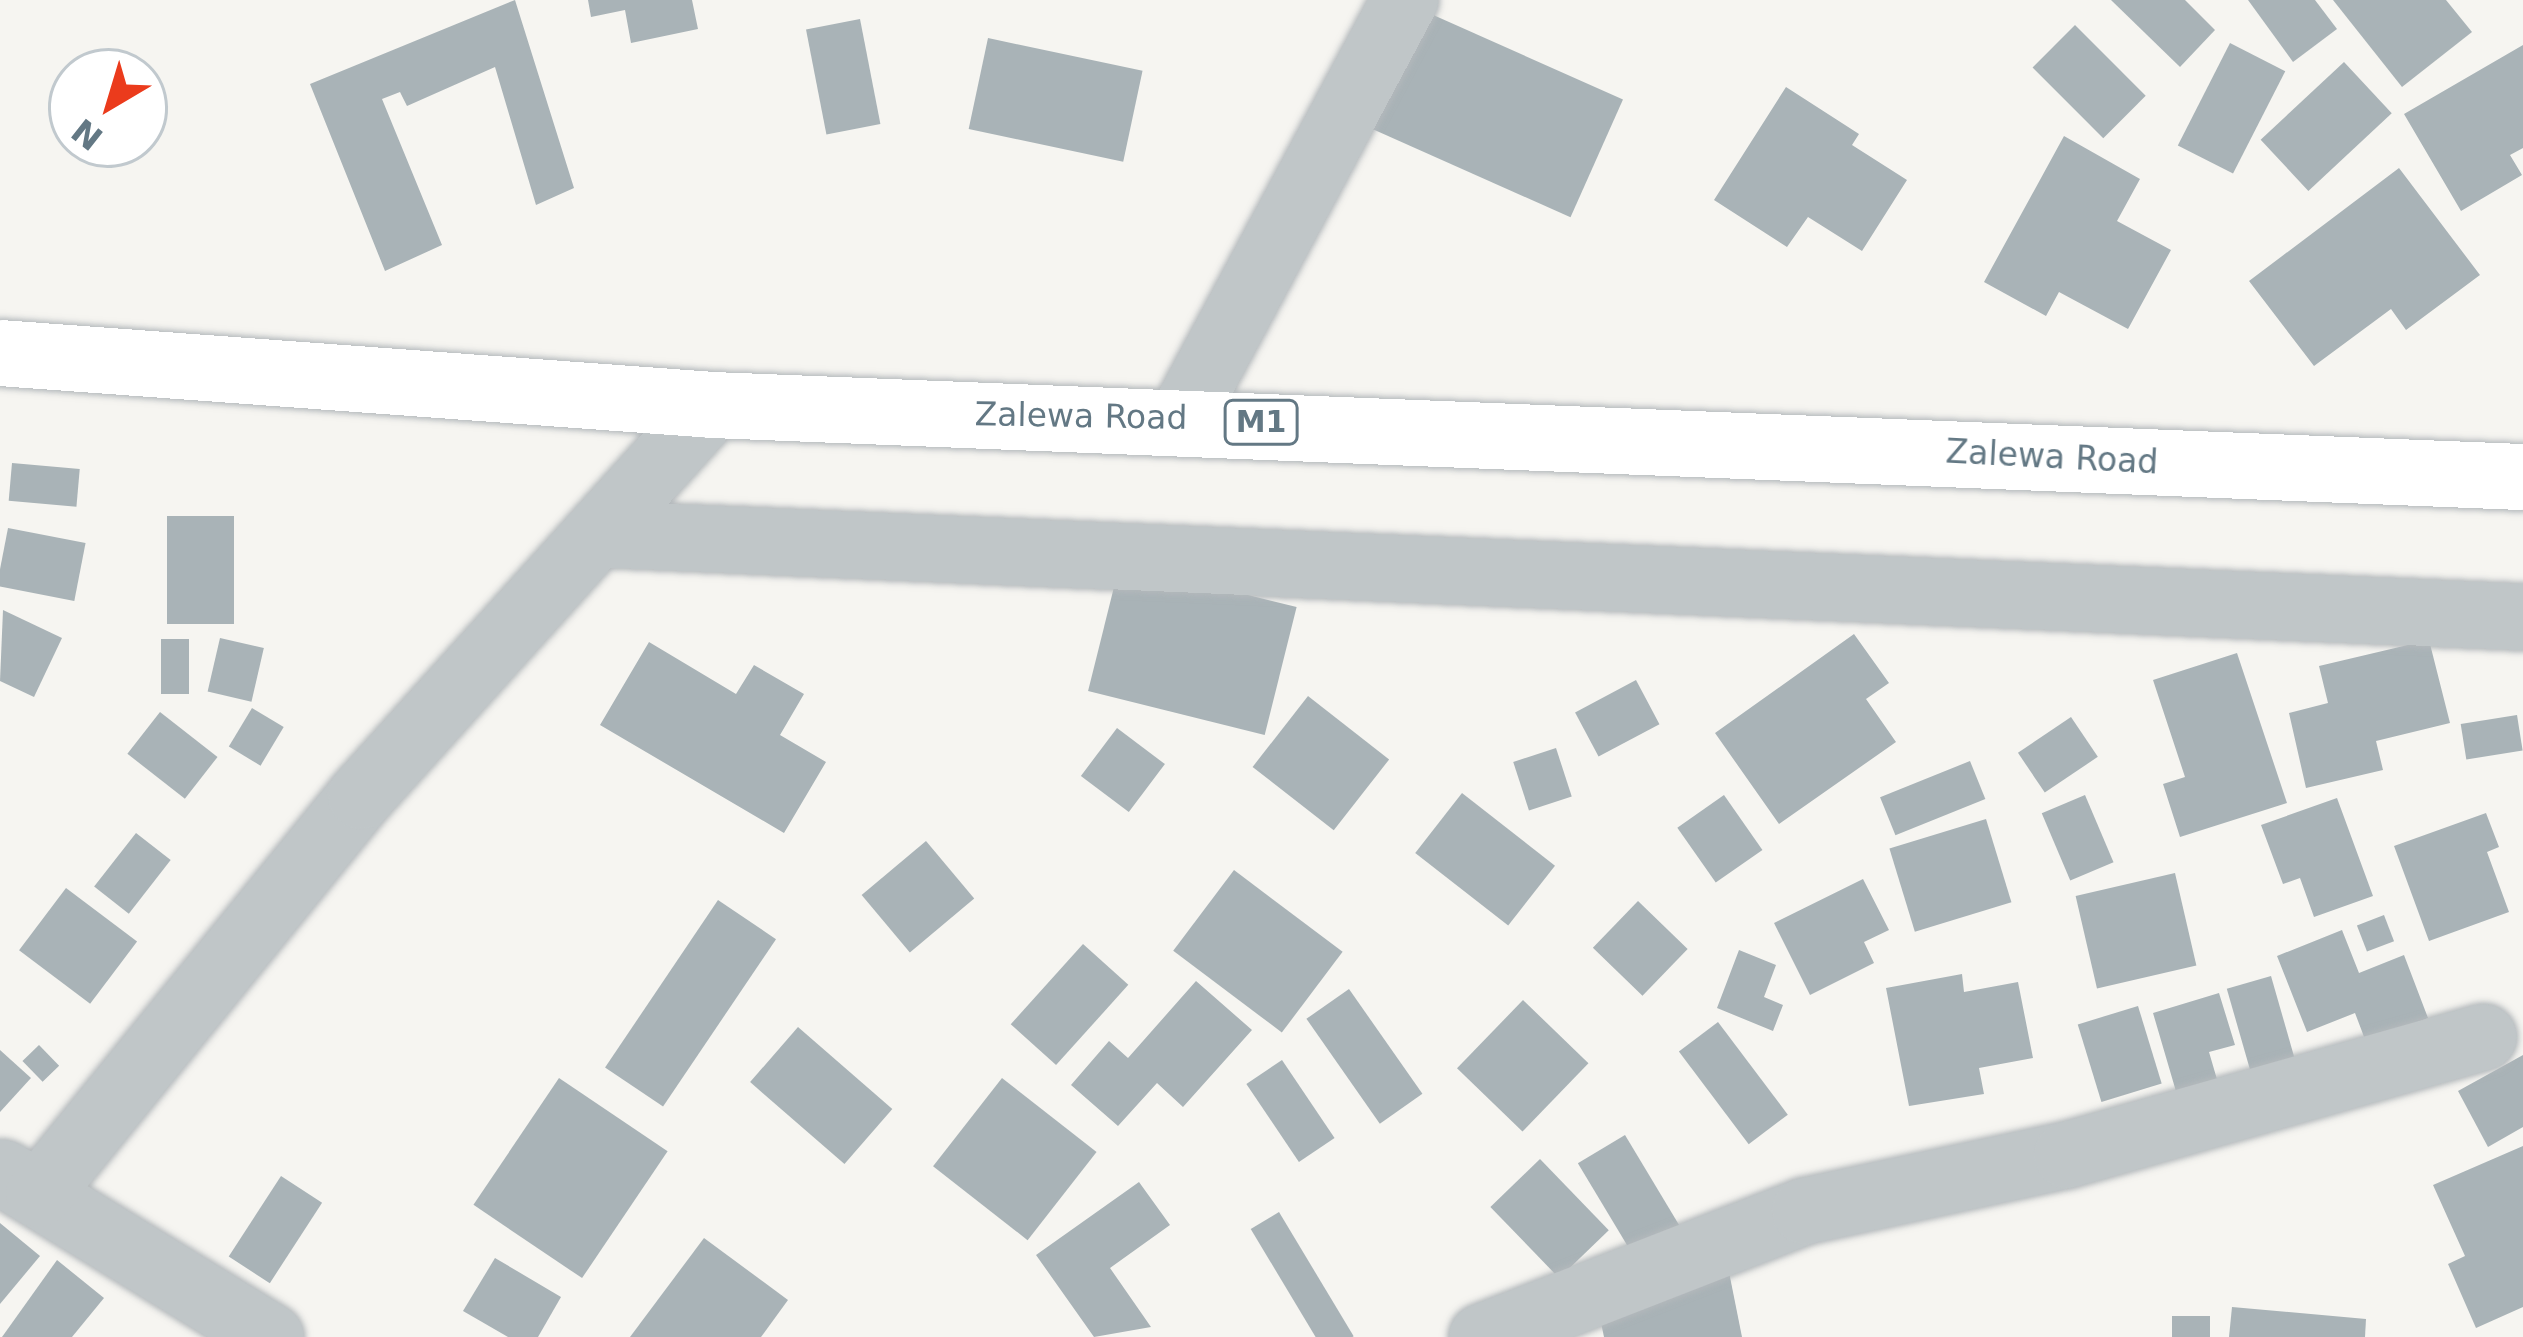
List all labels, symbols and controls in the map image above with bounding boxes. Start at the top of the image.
north arrow [48,48,168,168]
text: N [64,111,110,158]
street label: Zalewa Road [974,394,1188,438]
road number: M1 [1222,398,1300,446]
street label: Zalewa Road [1945,432,2159,482]

